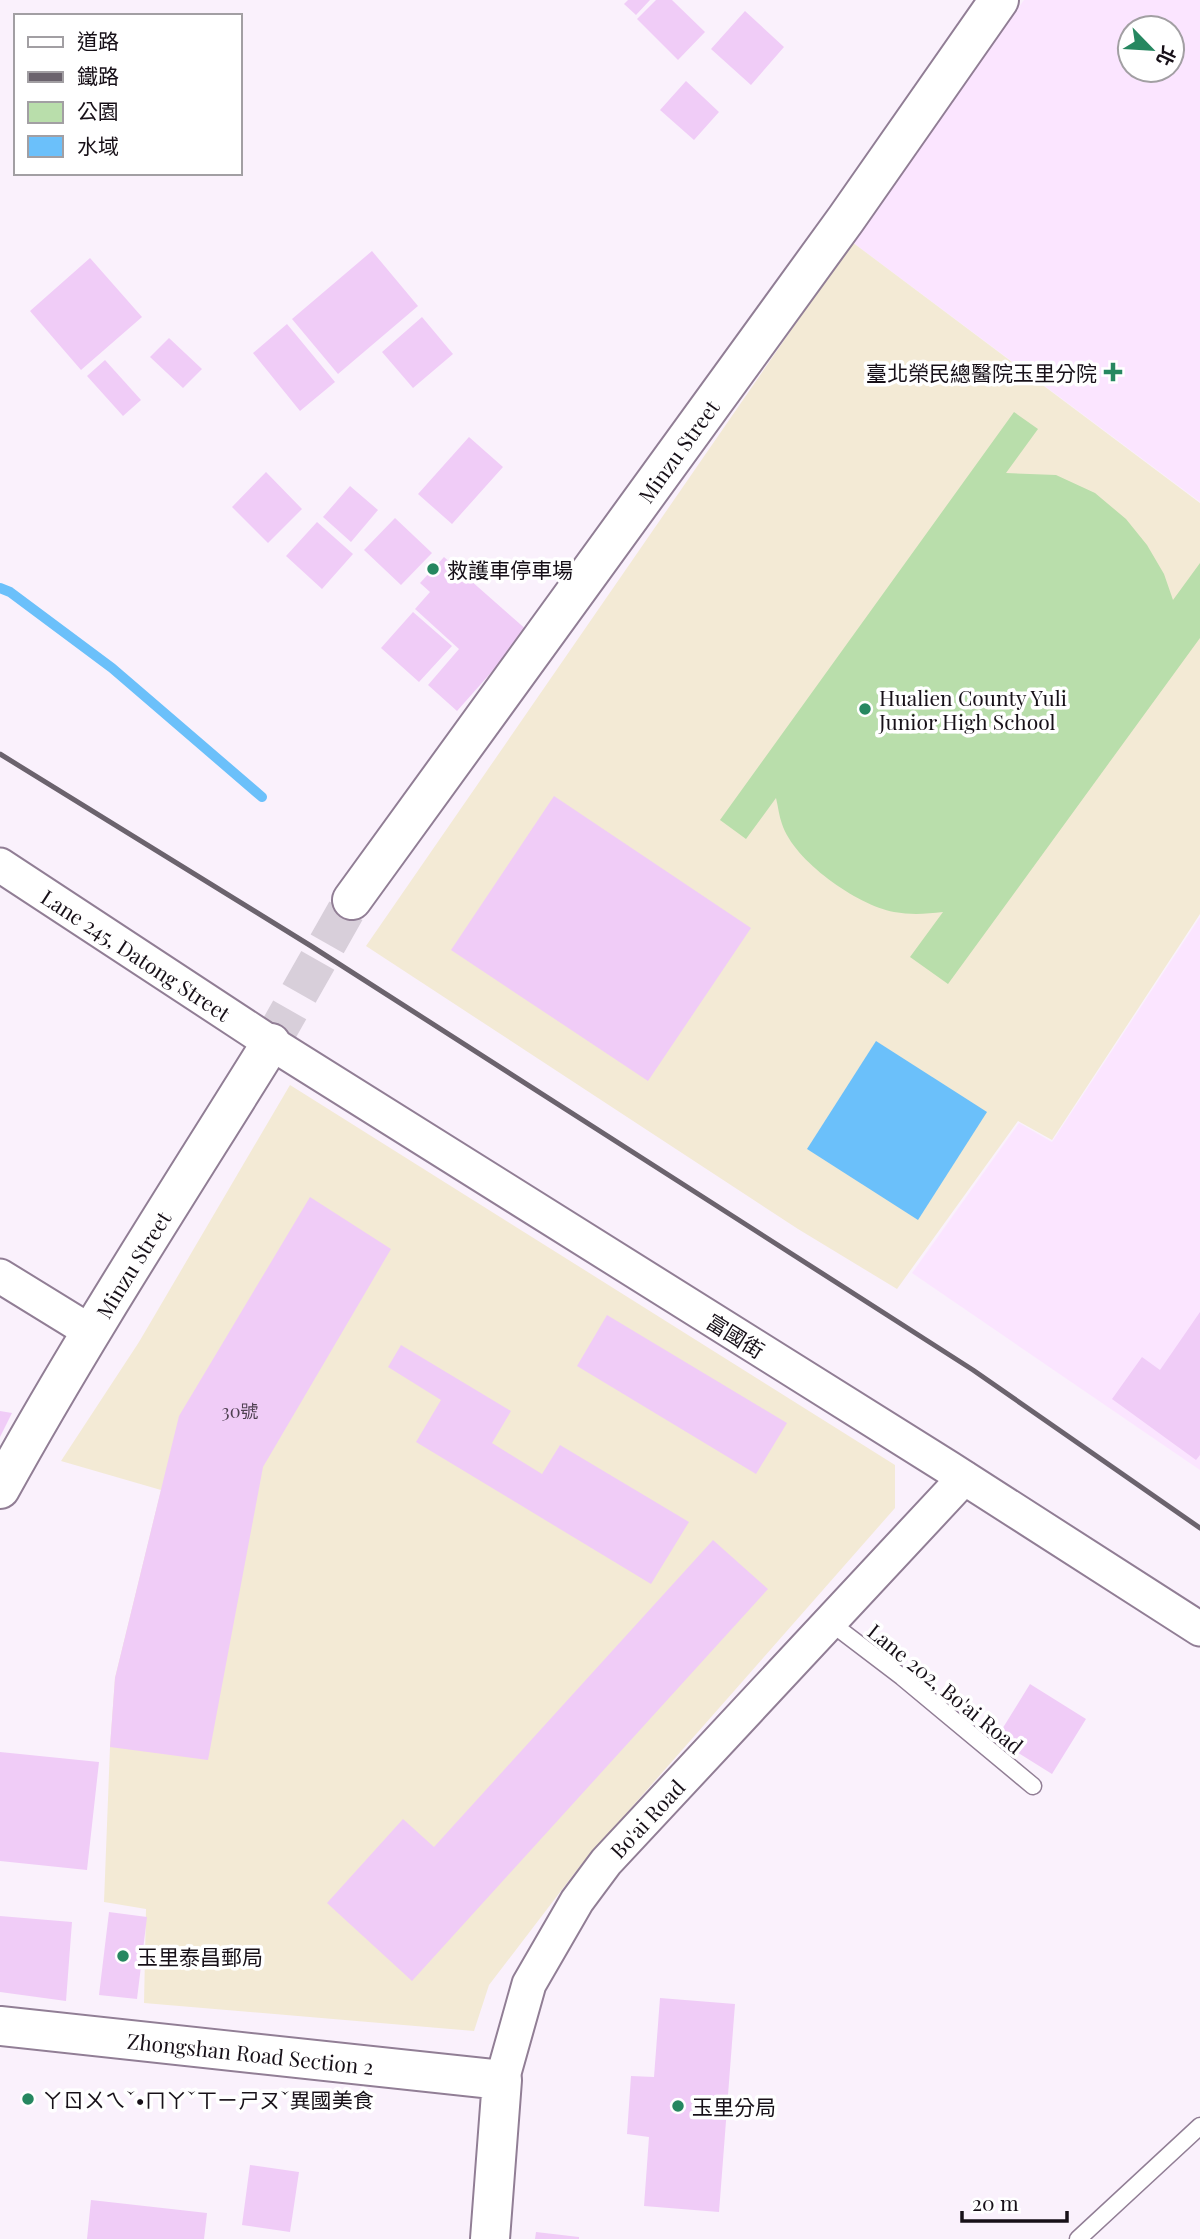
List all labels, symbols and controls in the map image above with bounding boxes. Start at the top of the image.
legend [14,14,242,175]
north arrow [1116,14,1186,84]
text: 道路 [77,26,119,54]
text: 北 [1152,42,1183,71]
text: 鐵路 [77,61,119,89]
text: 公園 [77,96,119,124]
text: 水域 [77,131,119,159]
place label: 臺北榮民總醫院玉里分院 [866,358,1097,386]
marker: 臺北榮民總醫院玉里分院 [1103,362,1123,382]
street label: Minzu Street [631,393,725,508]
place label: 救護車停車場 [447,555,573,583]
marker: 救護車停車場 [425,561,441,577]
place label: Hualien County Yuli Junior High School [878,683,1067,735]
marker: Hualien County Yuli Junior High School [857,701,873,717]
street label: Lane 245, Datong Street [36,882,237,1027]
street label: Minzu Street [89,1205,177,1323]
street label: 富國街 [702,1306,770,1364]
house number: 30號 [222,1399,258,1423]
street label: Lane 202, Bo'ai Road [862,1617,1030,1759]
street label: Bo'ai Road [603,1773,690,1864]
place label: 玉里泰昌郵局 [137,1942,263,1970]
marker: 玉里泰昌郵局 [115,1948,131,1964]
street label: Zhongshan Road Section 2 [126,2026,375,2080]
place label: ㄚㄖㄨㄟˇ•ㄇㄚˇㄒㄧㄕㄡˇ異國美食 [42,2085,374,2113]
marker: ㄚㄖㄨㄟˇ•ㄇㄚˇㄒㄧㄕㄡˇ異國美食 [20,2091,36,2107]
place label: 玉里分局 [692,2092,776,2120]
marker: 玉里分局 [670,2098,686,2114]
scale bar [962,2180,1067,2224]
text: 20 m [972,2188,1019,2216]

